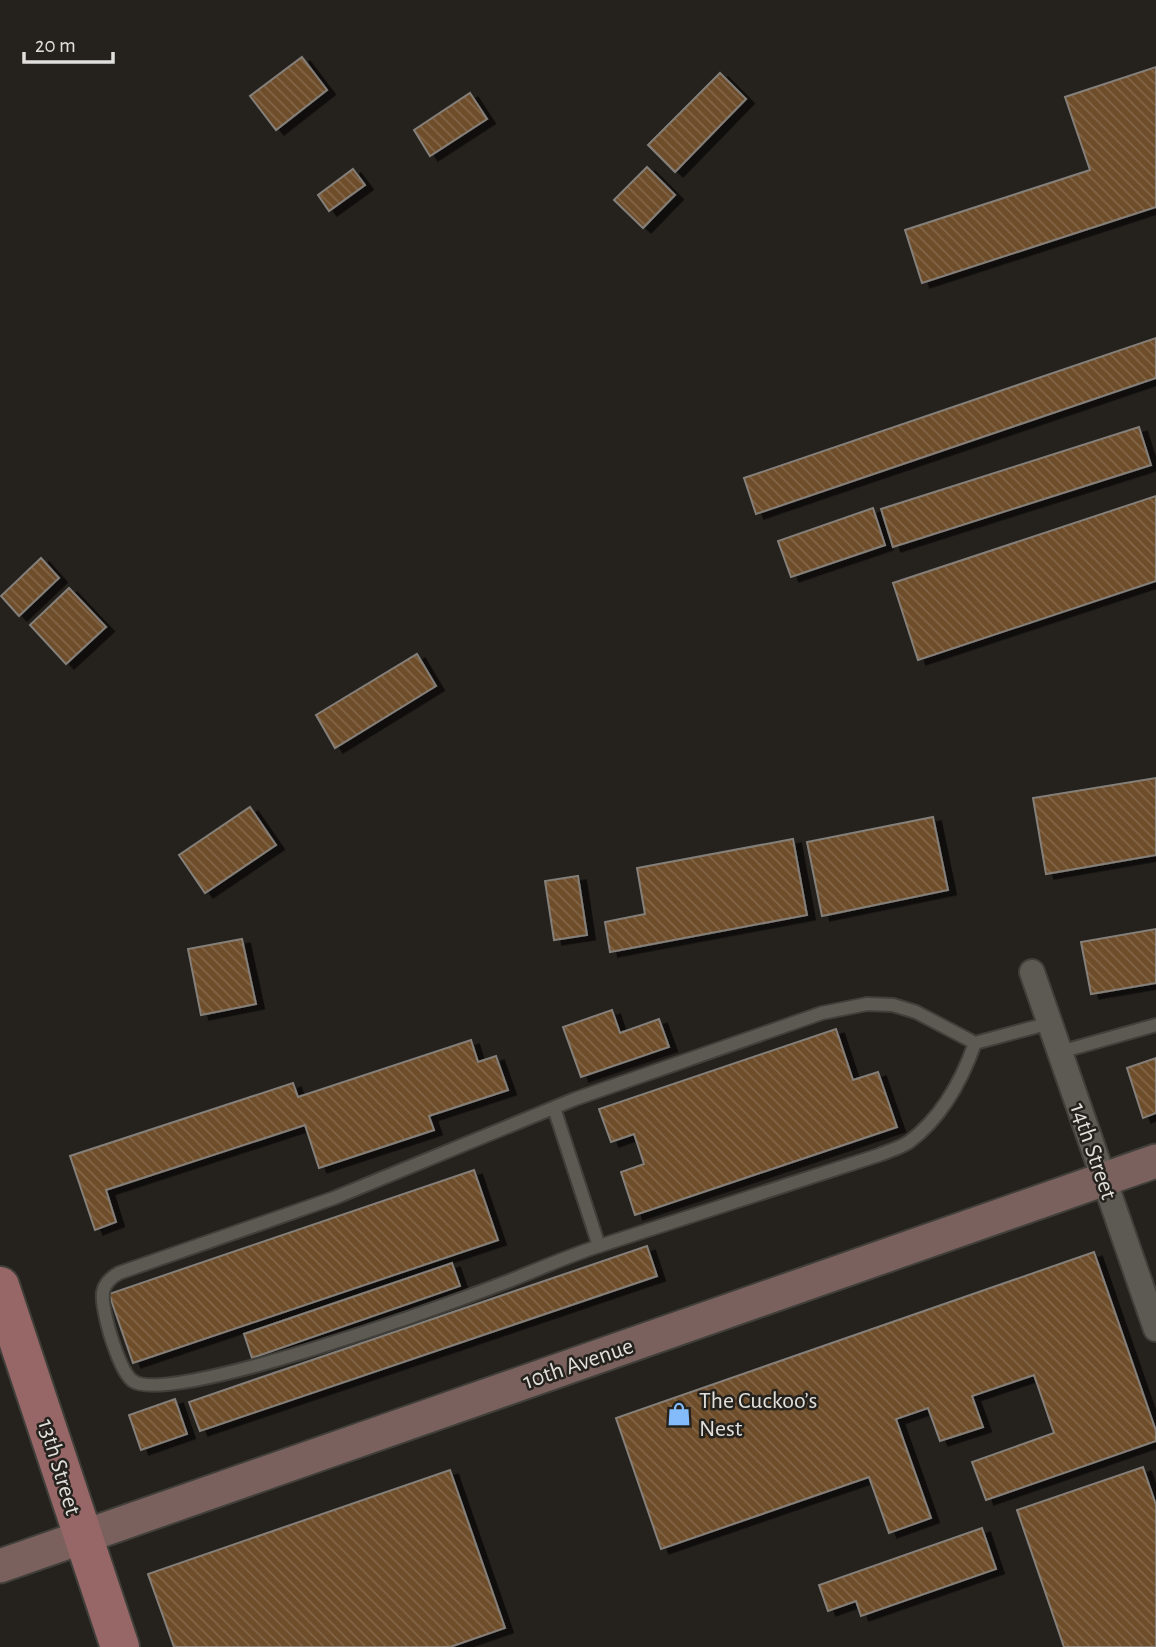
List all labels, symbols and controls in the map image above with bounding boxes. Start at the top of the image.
scale bar [24,21,114,65]
text: 20 m [35,35,76,56]
street label: 14th Street [1065,1100,1121,1203]
street label: 10th Avenue [520,1334,637,1394]
place label: The Cuckoo’s Nest [699,1389,817,1441]
shop icon: The Cuckoo’s Nest [665,1400,693,1428]
street label: 13th Street [33,1417,85,1518]

